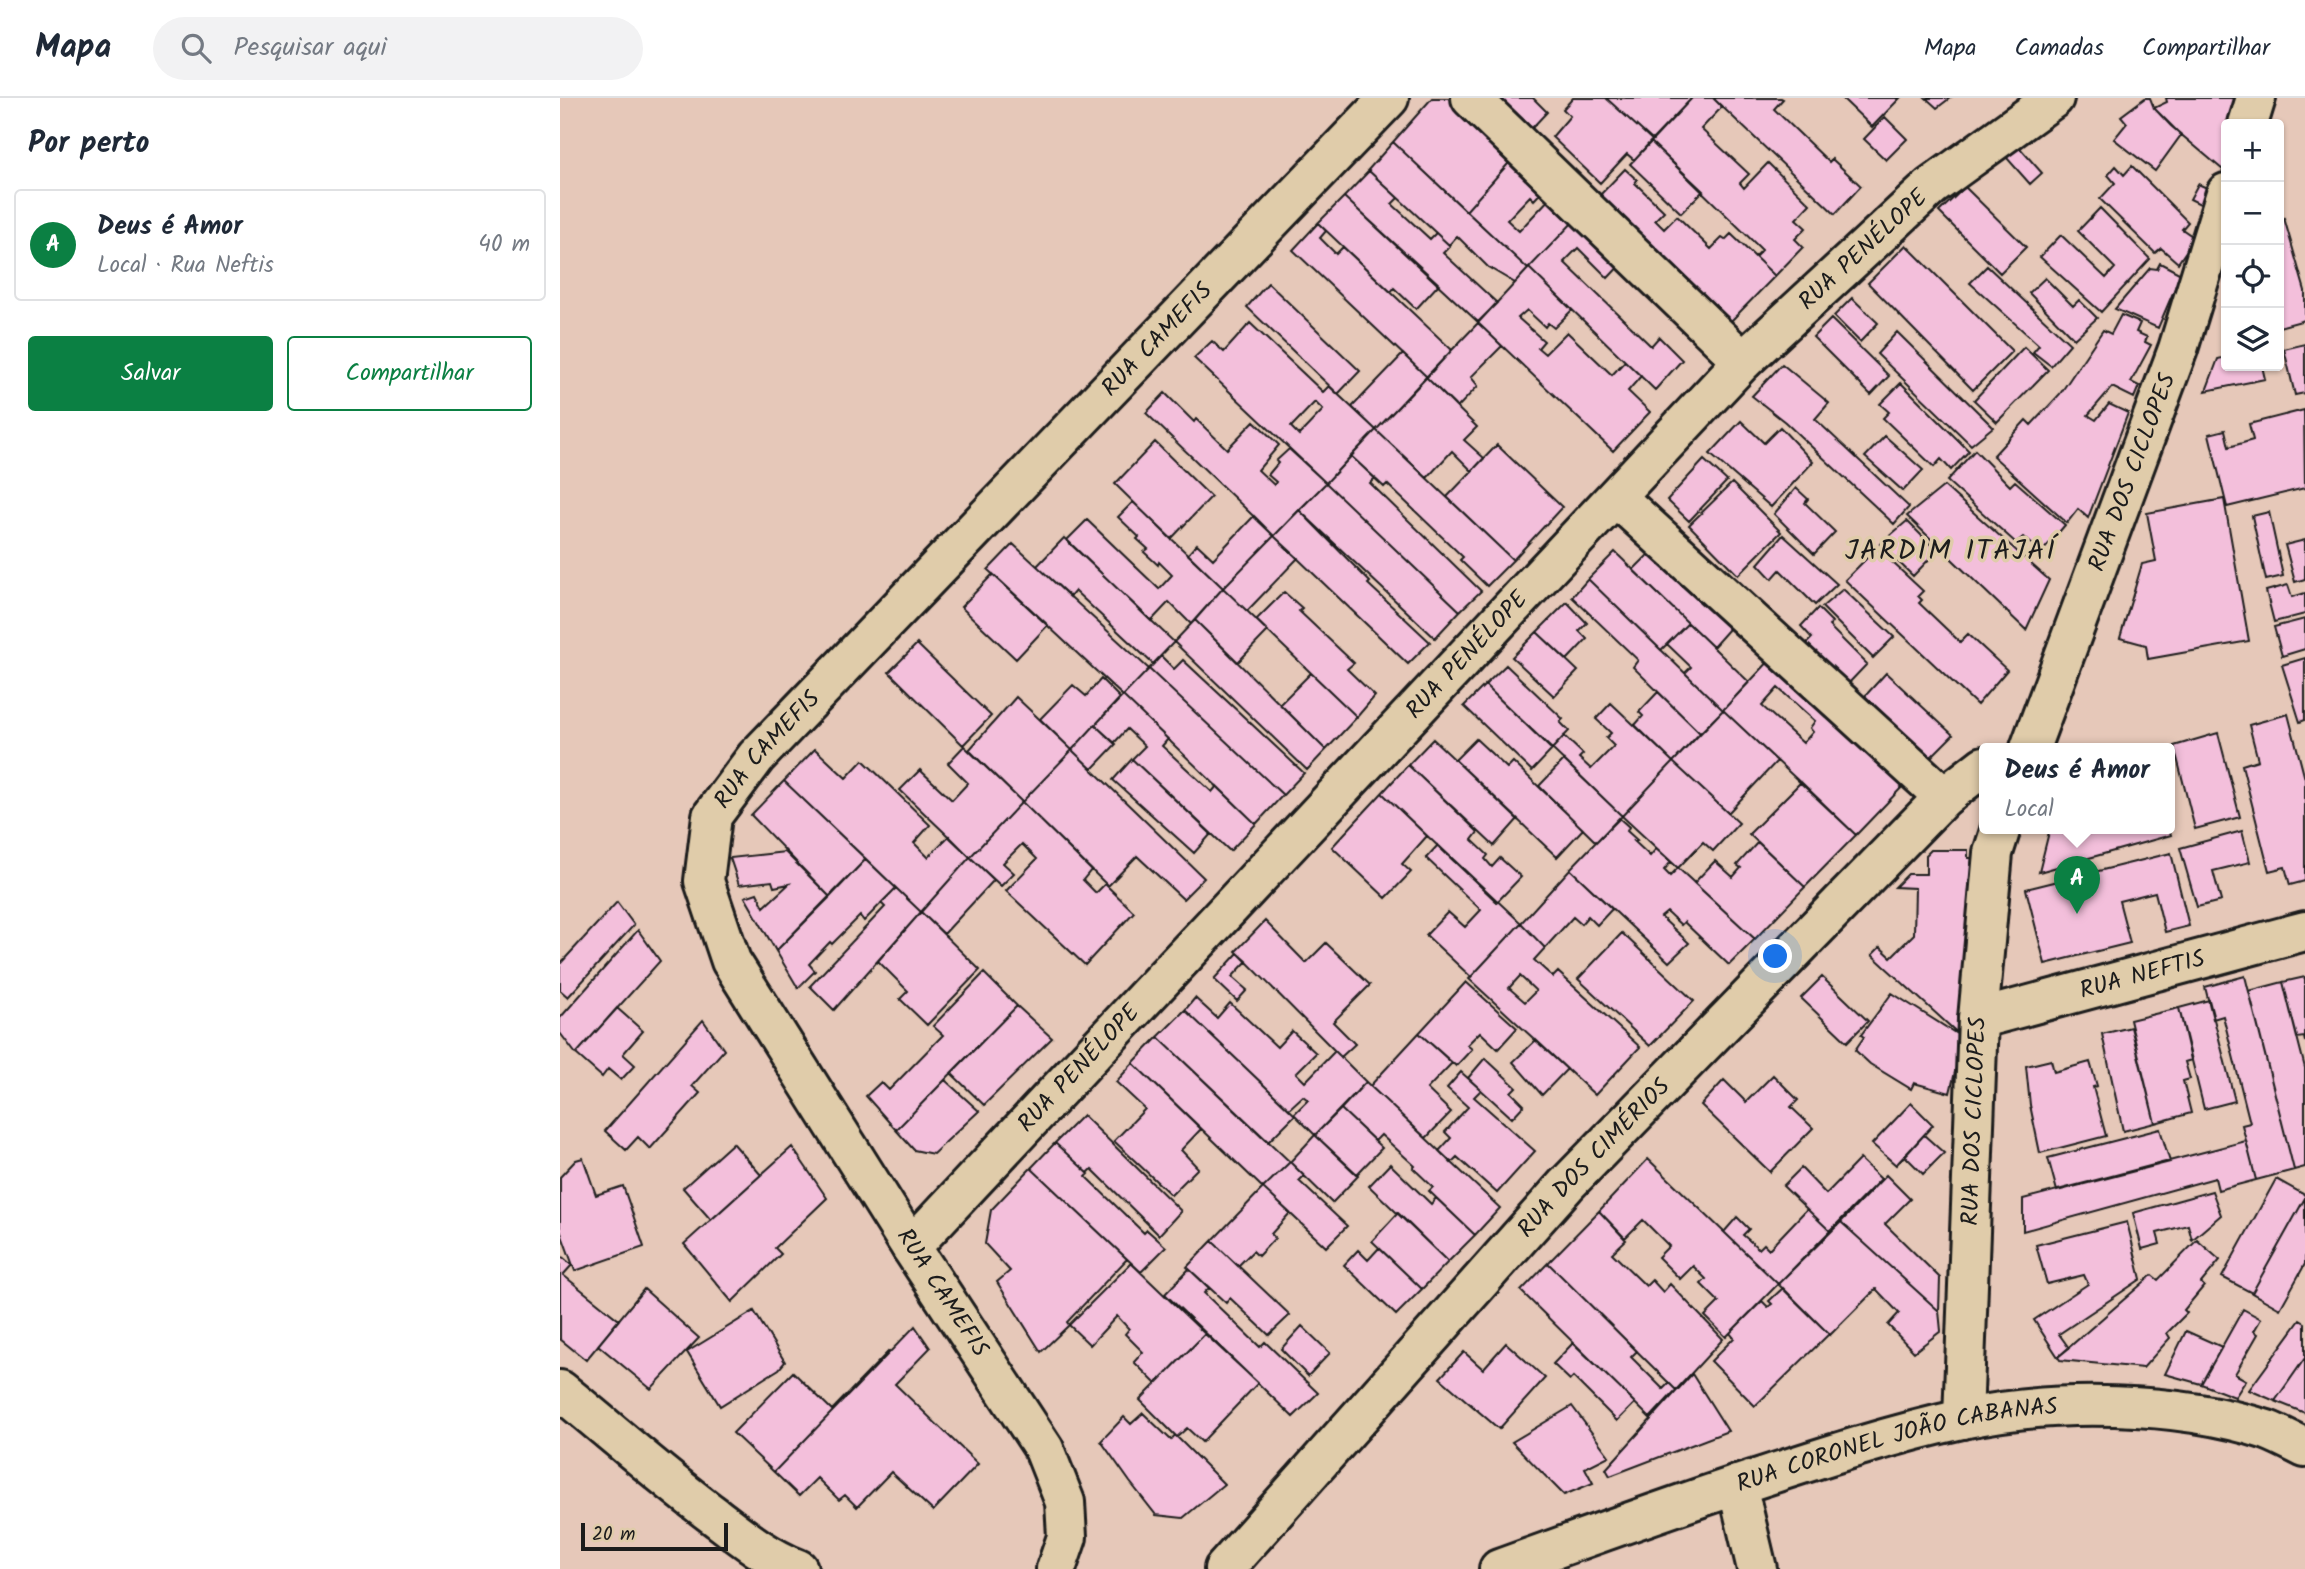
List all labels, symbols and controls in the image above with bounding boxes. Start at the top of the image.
search box [153,17,643,80]
text: Mapa [35,22,111,75]
text: Pesquisar aqui [233,27,387,69]
icon: search [177,29,215,67]
text: Mapa [1924,29,1977,68]
text: Camadas [2015,29,2104,68]
text: Compartilhar [2142,29,2270,68]
map controls [2221,119,2284,371]
button: + [2221,119,2284,182]
text: Por perto [28,120,149,168]
street label: RUA PENÉLOPE [1789,179,1937,320]
button: − [2221,182,2284,245]
text: Deus é Amor [97,206,243,248]
text: A [46,227,60,263]
text: 40 m [478,227,530,263]
button: locate [2221,245,2284,308]
text: Local · Rua Neftis [97,248,274,284]
street label: RUA CAMEFIS [1092,273,1222,406]
button: layers [2221,308,2284,371]
button: Salvar [28,336,273,411]
button: Compartilhar [287,336,532,411]
street label: RUA DOS CICLOPES [2078,367,2187,577]
district label: JARDIM ITAJAÍ [1845,529,2059,574]
street label: RUA PENÉLOPE [1396,581,1538,729]
street label: RUA CAMEFIS [704,681,830,817]
popup [1979,743,2175,834]
text: Deus é Amor [2004,750,2150,792]
text: Local [2004,792,2054,828]
pin: A [2054,856,2100,914]
your location [1758,939,1792,973]
street label: RUA NEFTIS [2075,939,2210,1010]
street label: RUA PENÉLOPE [1008,994,1150,1142]
street label: RUA DOS CICLOPES [1951,1016,1998,1226]
street label: RUA DOS CIMÉRIOS [1508,1069,1680,1247]
street label: RUA CAMEFIS [886,1221,999,1366]
street label: RUA CORONEL JOÃO CABANAS [1731,1387,2059,1504]
scale bar [581,1520,728,1552]
text: 20 m [592,1520,635,1550]

